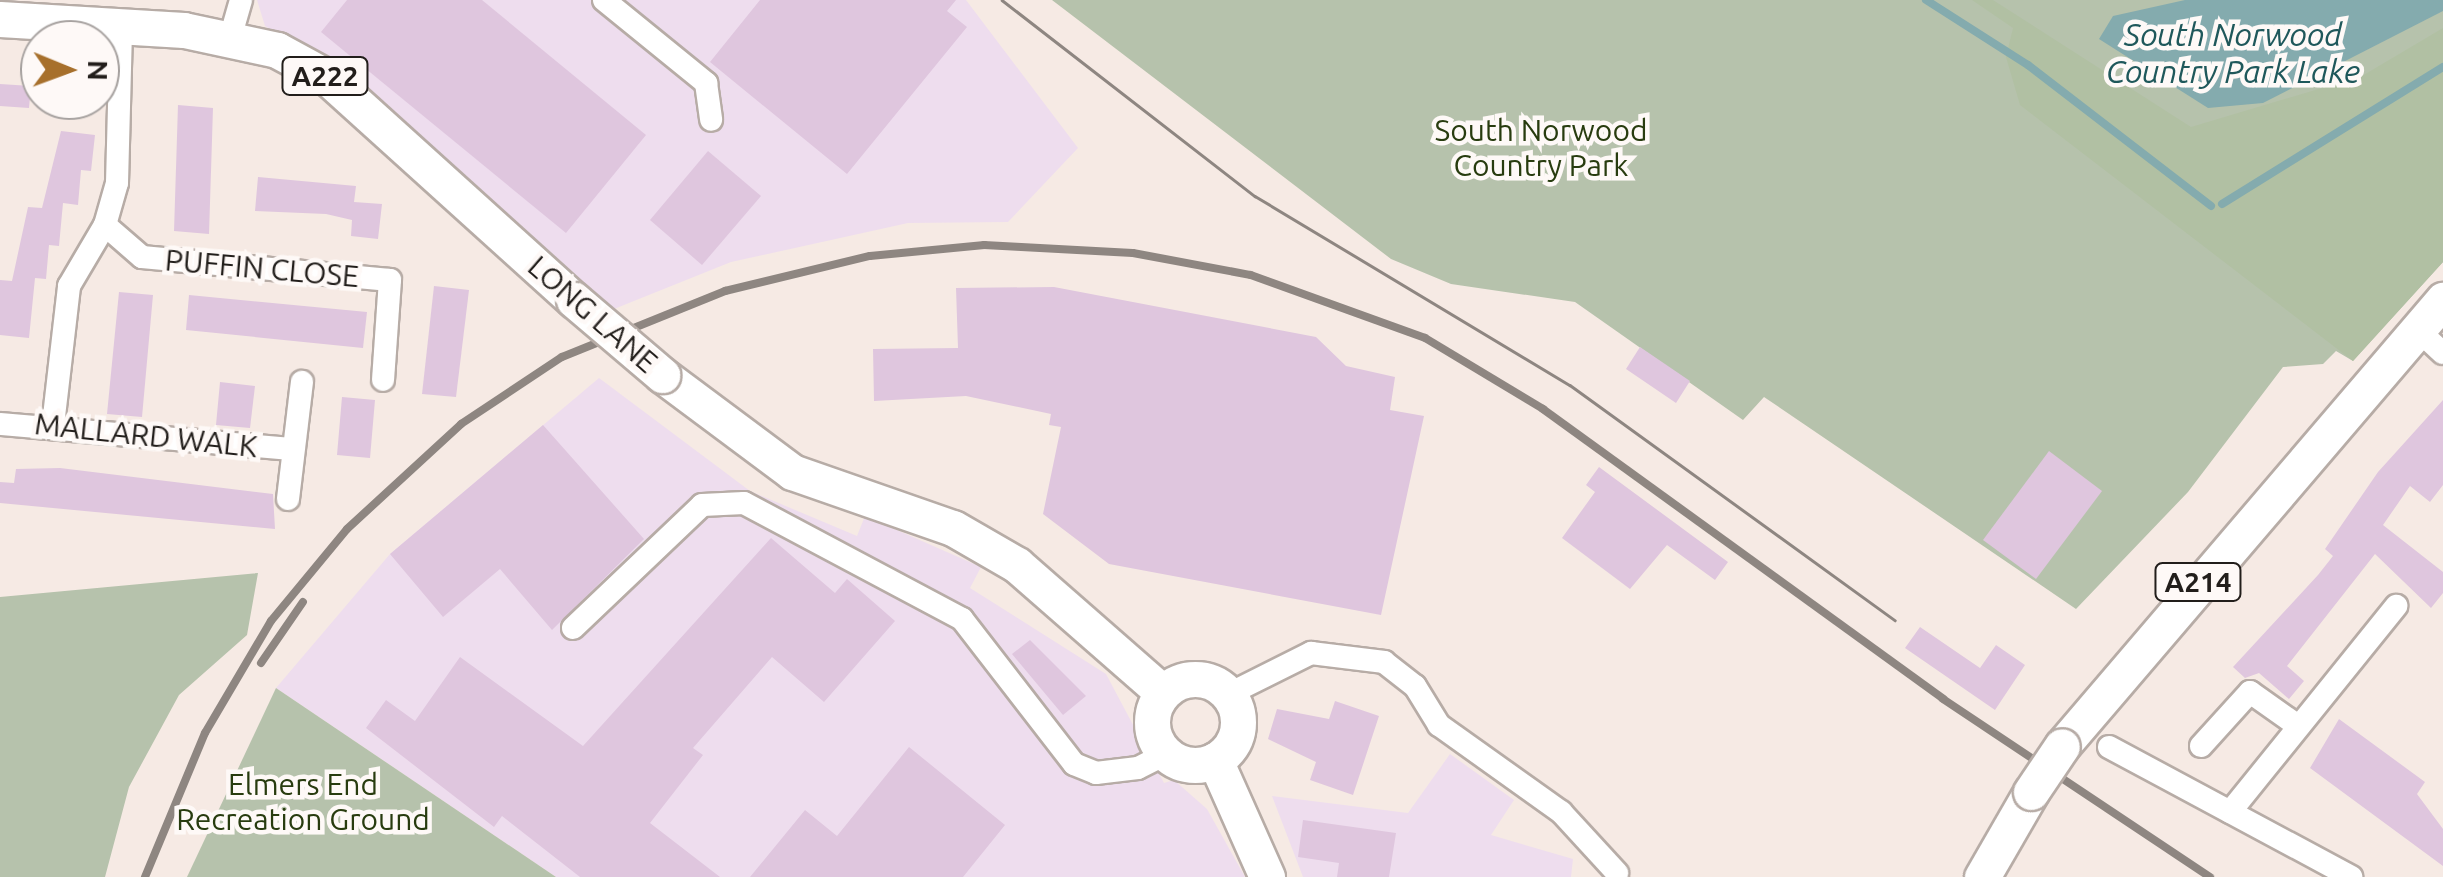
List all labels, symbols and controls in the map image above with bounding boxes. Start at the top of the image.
water label: South Norwood Country Park Lake [2106,16,2360,91]
north arrow [20,20,120,120]
road number: A222 [280,53,370,99]
text: N [83,60,114,81]
park label: South Norwood Country Park [1434,112,1648,182]
street label: PUFFIN CLOSE [164,242,360,294]
street label: LONG LANE [521,248,665,380]
street label: MALLARD WALK [33,405,259,465]
road number: A214 [2153,559,2243,605]
park label: Elmers End Recreation Ground [176,766,430,836]

